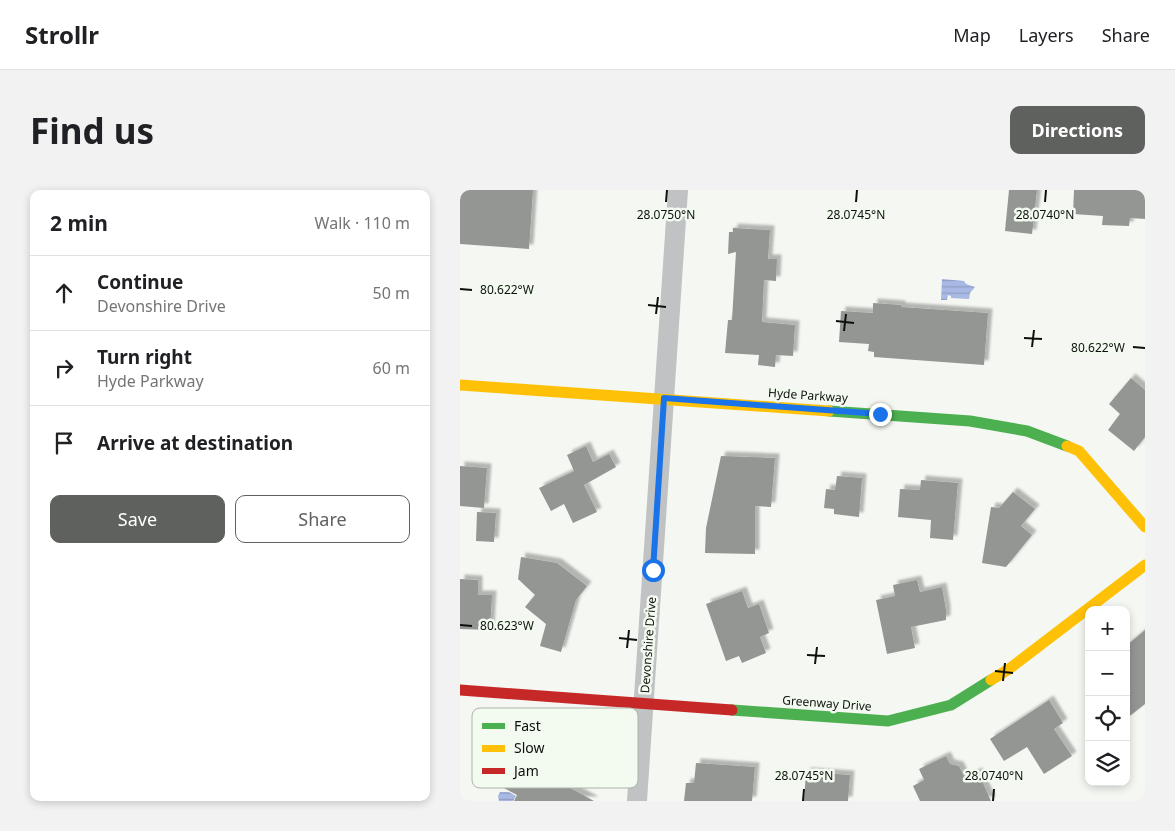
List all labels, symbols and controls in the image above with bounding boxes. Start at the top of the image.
text: Strollr [25,18,99,51]
text: Map [953,23,991,47]
text: Layers [1019,23,1074,47]
text: Share [1102,23,1150,47]
button: Directions [1010,106,1145,154]
text: Find us [30,107,154,154]
text: 28.0750°N [637,206,695,223]
text: 28.0745°N [827,206,885,223]
text: 28.0740°N [1016,206,1074,223]
text: 2 min [50,209,108,237]
text: Walk · 110 m [315,212,410,234]
text: Continue [97,269,183,295]
icon: ahead [50,279,78,307]
text: 80.622°W [480,281,534,298]
text: 50 m [373,282,410,304]
text: Devonshire Drive [97,295,226,317]
text: 80.622°W [1071,339,1125,356]
text: Turn right [97,344,192,370]
icon: right [50,354,78,382]
text: 60 m [373,357,410,379]
text: Hyde Parkway [97,370,204,392]
street label: Hyde Parkway [768,384,849,406]
route end [869,403,892,426]
icon: arrive [50,429,78,457]
text: Arrive at destination [97,430,293,456]
button: Save [50,495,225,543]
button: Share [235,495,410,543]
route start [642,559,665,582]
street label: Devonshire Drive [636,596,660,694]
map controls [1085,606,1130,786]
button: + [1085,606,1130,651]
text: 80.623°W [480,617,534,634]
button: − [1085,651,1130,696]
street label: Greenway Drive [782,691,872,715]
button: locate [1085,696,1130,741]
legend [472,708,638,788]
text: Fast [514,716,541,735]
text: Slow [514,738,545,757]
button: layers [1085,741,1130,786]
text: Jam [512,761,539,780]
text: 28.0745°N [775,767,833,784]
text: 28.0740°N [965,767,1023,784]

